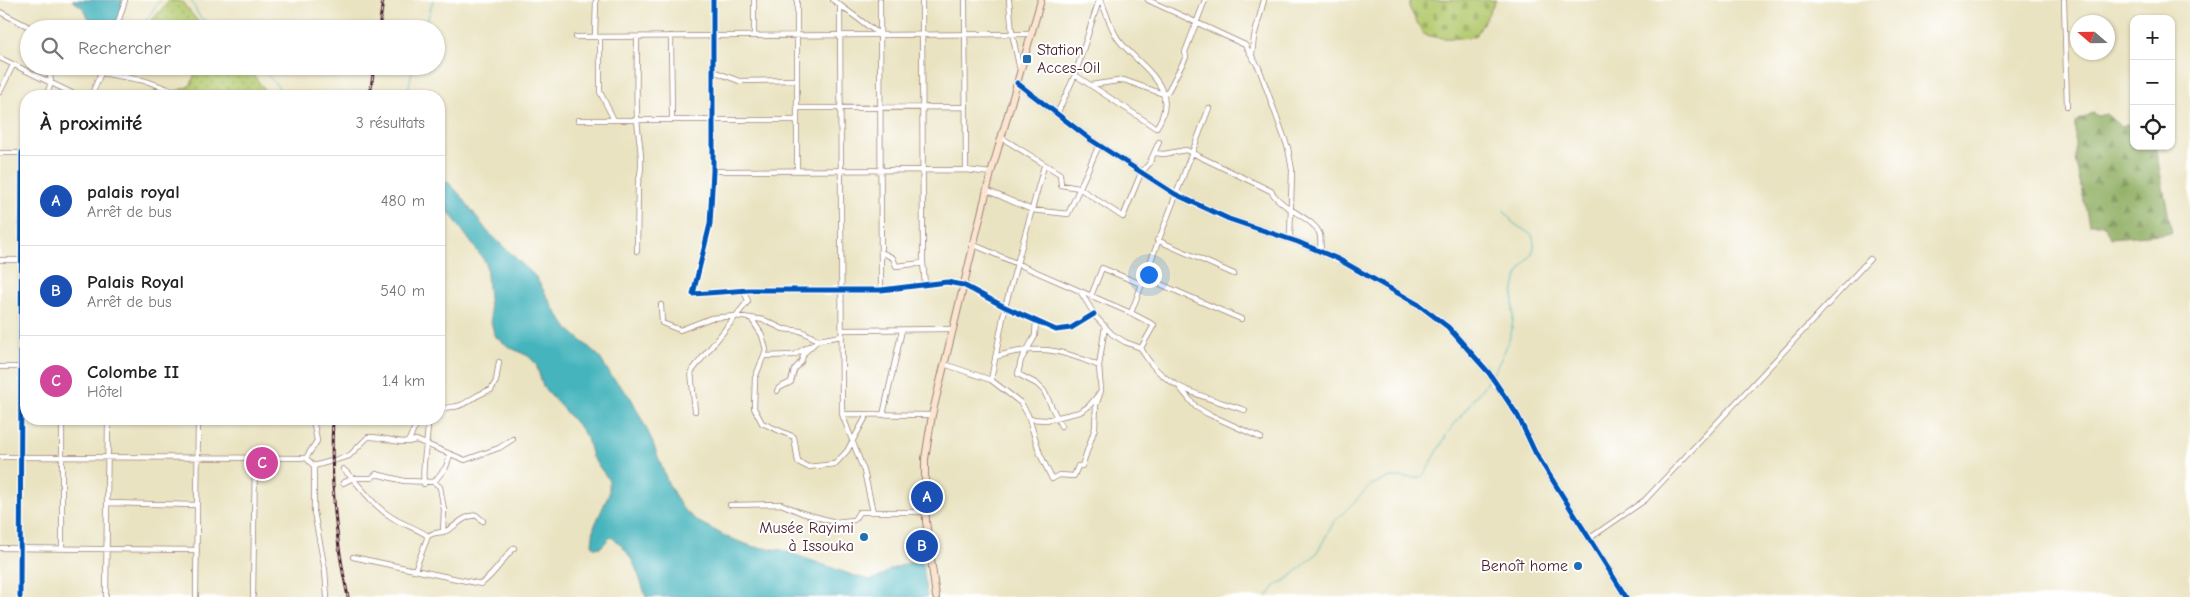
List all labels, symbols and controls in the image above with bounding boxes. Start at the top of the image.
north arrow [2070,15,2115,60]
map controls [2130,15,2175,150]
button: + [2130,15,2175,60]
search box [20,20,445,75]
icon: search [38,34,66,62]
text: Rechercher [78,37,171,59]
place label: Station Acces-Oil [1037,41,1100,77]
marker: Station Acces-Oil [1021,53,1033,65]
button: − [2130,60,2175,105]
button: locate [2130,105,2175,150]
text: À proximité [40,111,142,135]
text: 3 résultats [356,114,425,132]
text: palais royal [87,181,180,203]
text: A [52,192,60,210]
text: 480 m [381,192,425,210]
text: Arrêt de bus [87,203,172,221]
your location [1136,262,1162,288]
text: Palais Royal [87,271,184,293]
text: B [51,282,61,300]
text: 540 m [380,282,425,300]
text: Arrêt de bus [87,293,172,311]
text: Colombe II [87,361,179,383]
text: C [51,372,61,390]
text: 1.4 km [382,372,425,390]
text: Hôtel [87,383,123,401]
pin: C [246,444,278,482]
pin: A [911,478,943,516]
place label: Musée Rayimi à Issouka [759,519,854,555]
pin: B [906,527,938,565]
marker: Musée Rayimi à Issouka [858,531,870,543]
place label: Benoît home [1481,557,1568,575]
marker: Benoît home [1572,560,1584,572]

